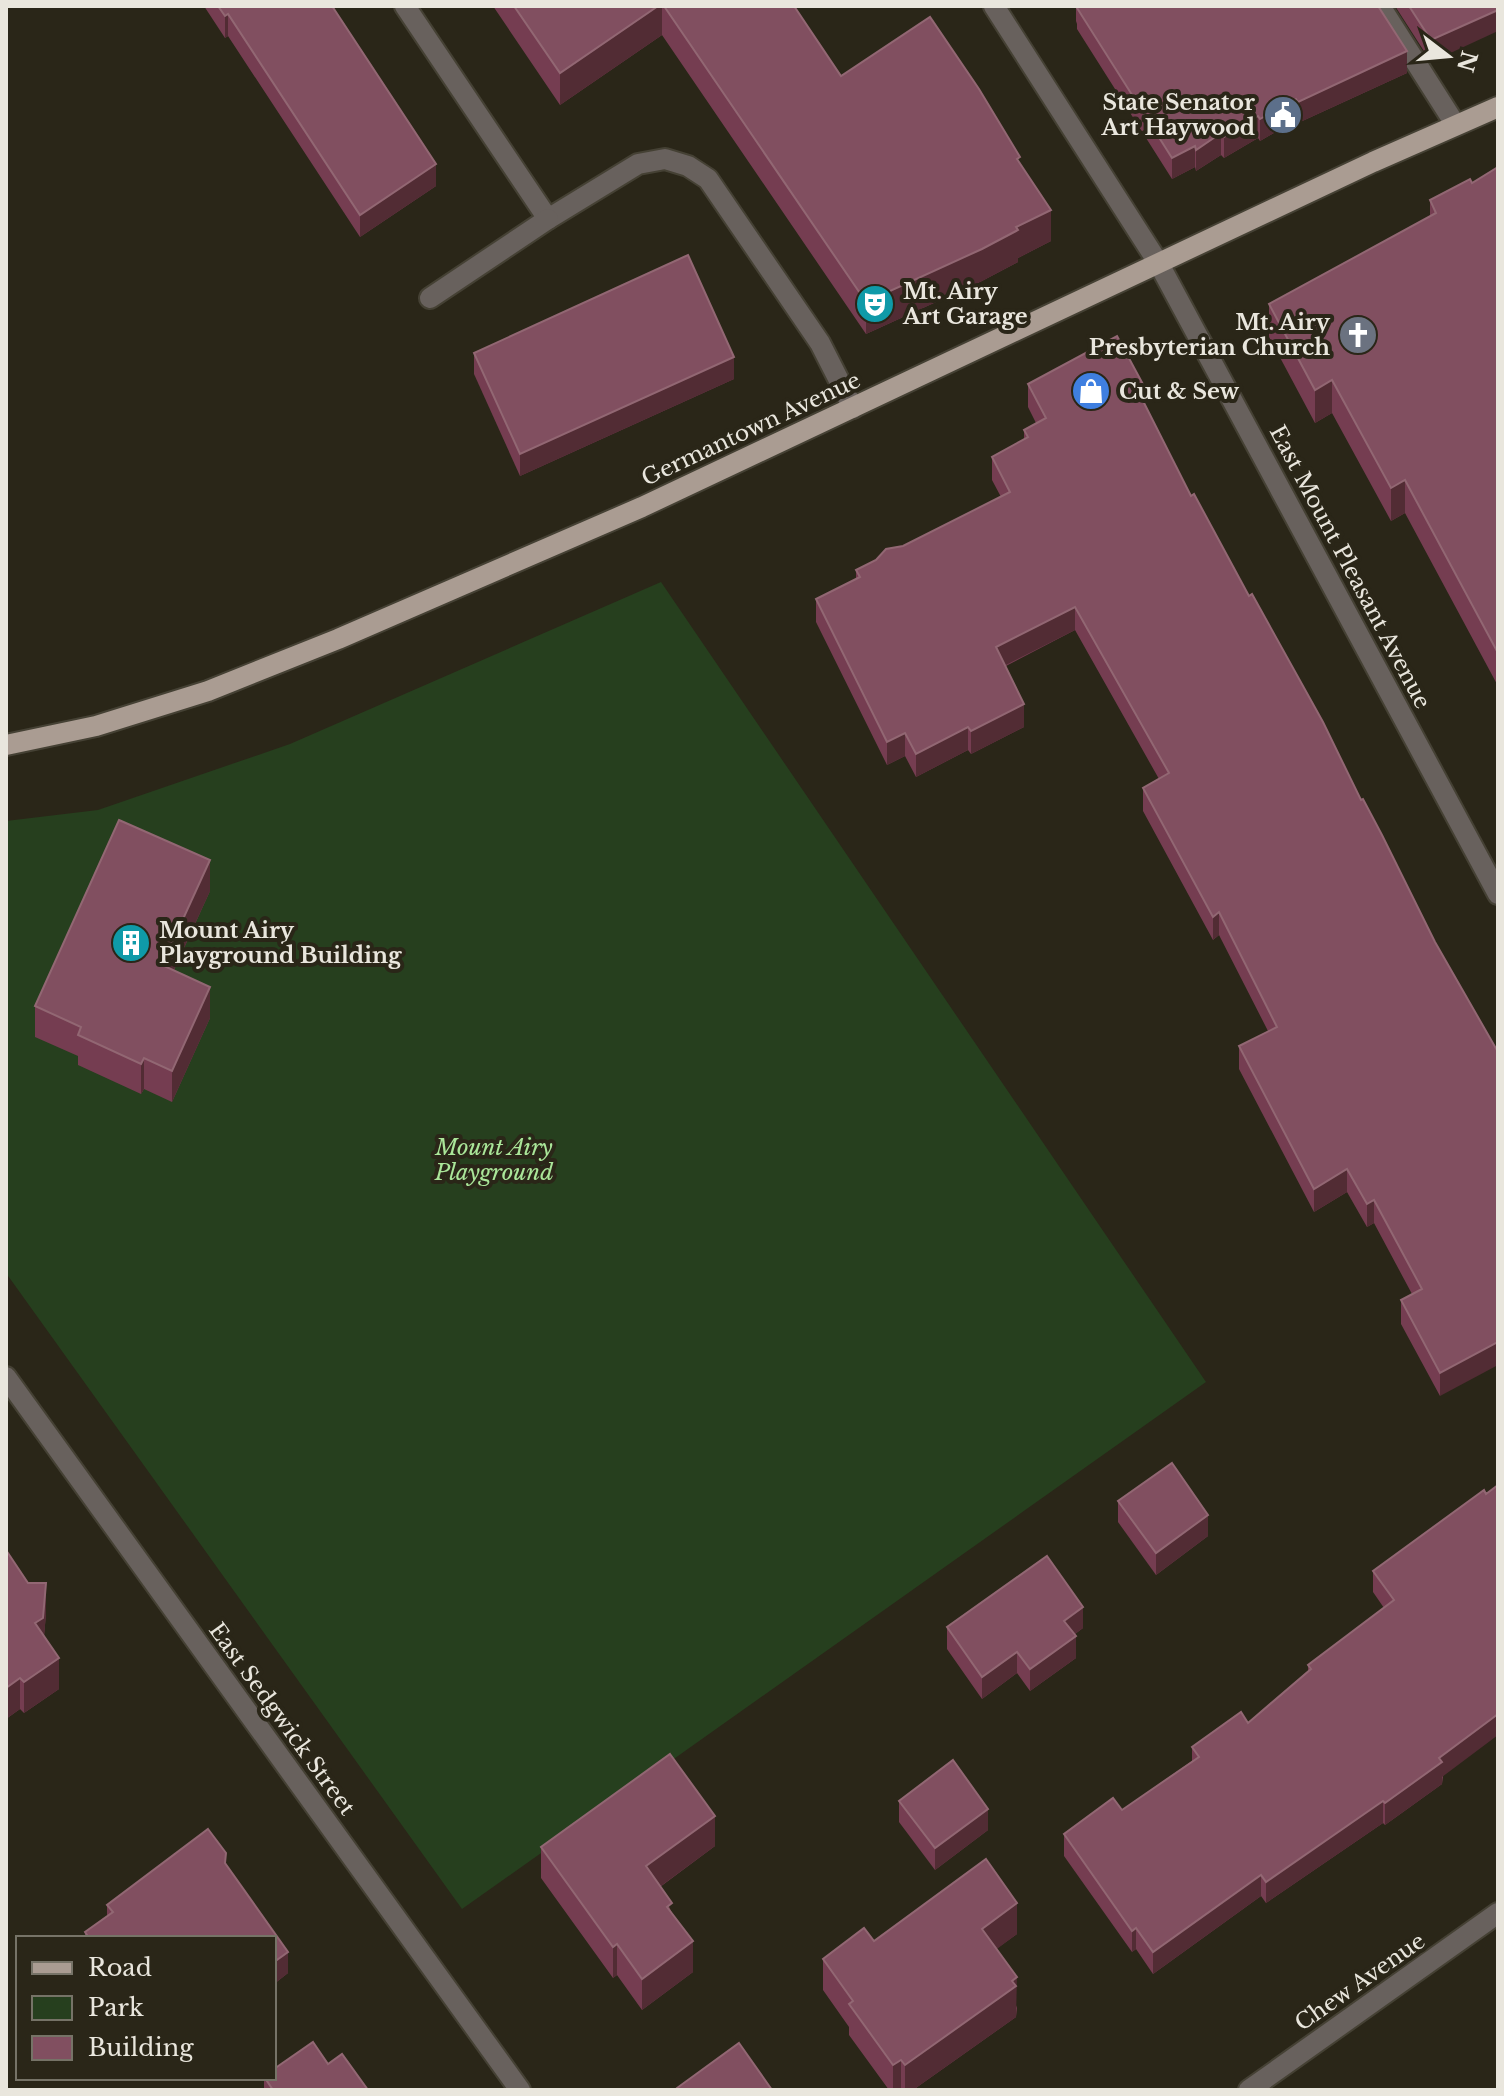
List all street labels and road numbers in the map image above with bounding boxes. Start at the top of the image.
street label: Germantown Avenue [637,366,865,492]
street label: East Mount Pleasant Avenue [1264,421,1436,713]
street label: East Sedgwick Street [203,1617,361,1821]
street label: Chew Avenue [1290,1927,1430,2037]

